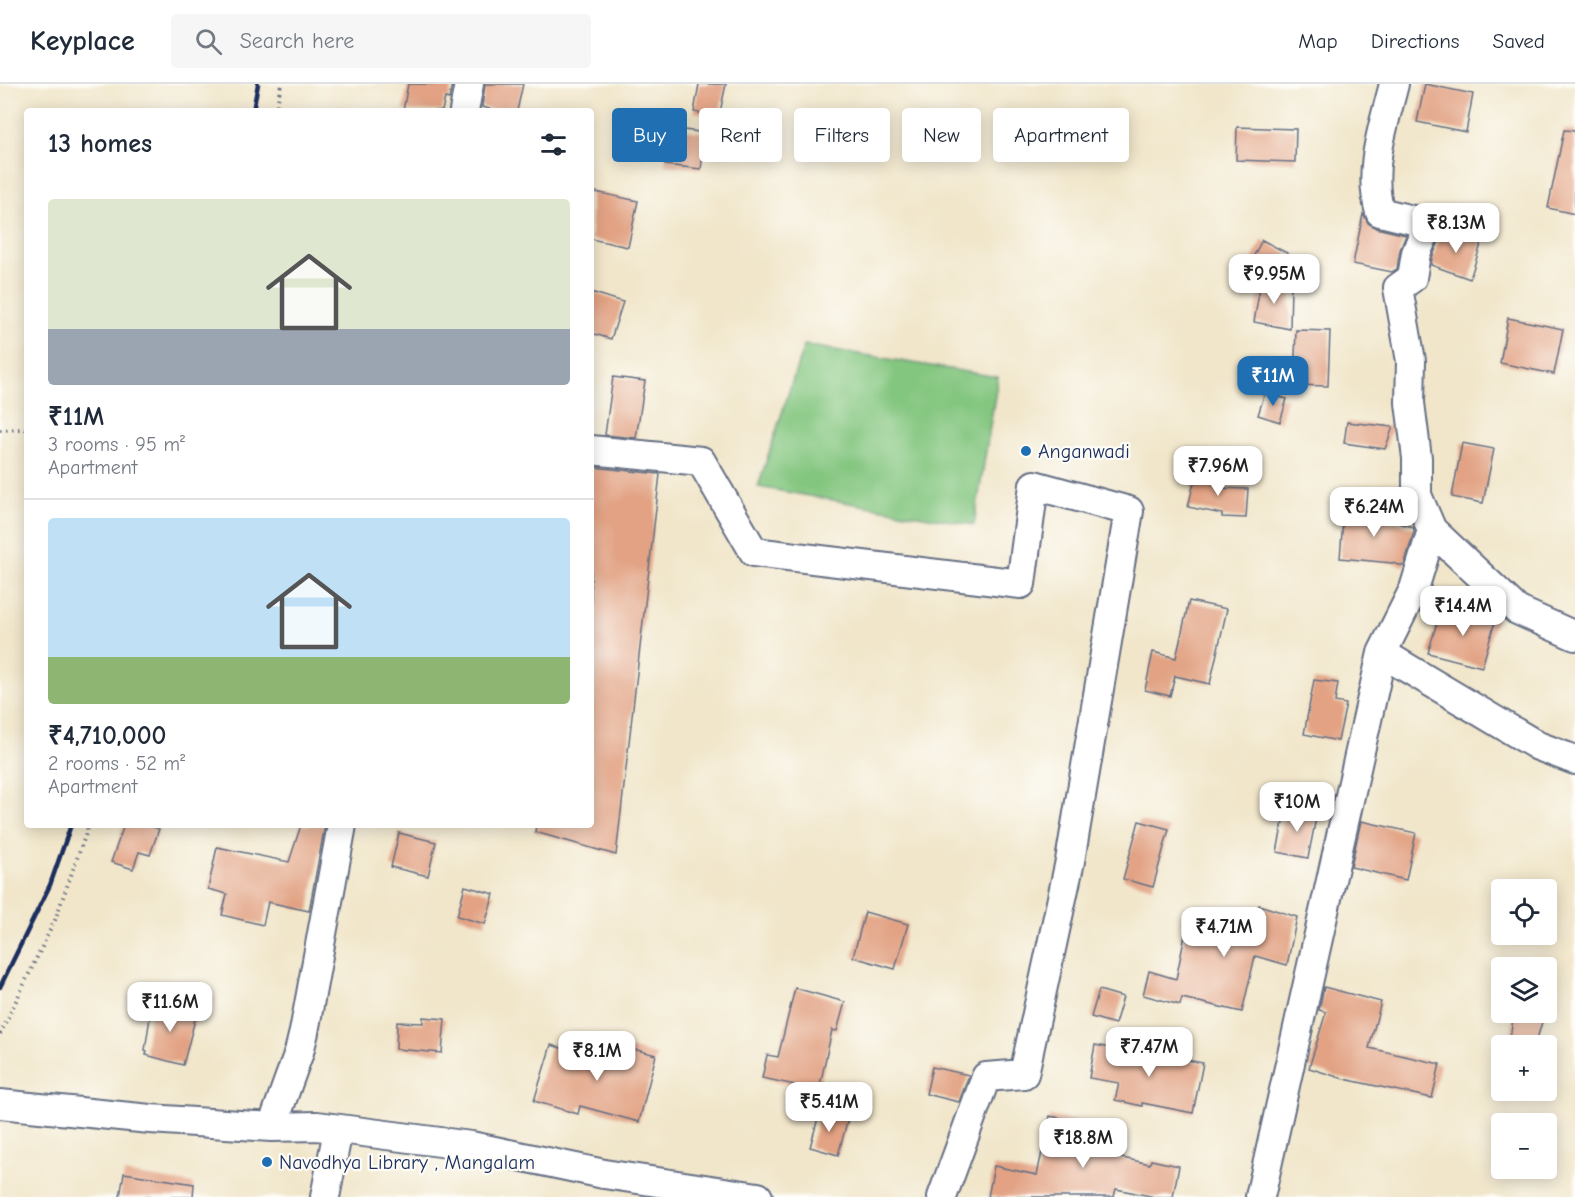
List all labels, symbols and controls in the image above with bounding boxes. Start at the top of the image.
search box [171,14,591,68]
text: Keyplace [30,25,135,57]
icon: search [192,25,225,58]
text: Search here [240,28,354,54]
text: Map [1298,29,1338,53]
text: Directions [1371,29,1460,53]
text: Saved [1493,29,1545,53]
chip: Buy [612,108,687,162]
chip: Rent [699,108,782,162]
chip: Filters [794,108,890,162]
chip: New [902,108,981,162]
chip: Apartment [993,108,1129,162]
icon: filters [537,128,570,161]
text: 13 homes [48,129,152,159]
pin: ₹8.13M [1407,203,1505,254]
text: ₹8.13M [1426,211,1486,234]
icon: home [255,238,363,346]
pin: ₹9.95M [1225,254,1323,305]
text: ₹9.95M [1243,262,1305,285]
pin: ₹11M [1237,356,1309,407]
text: ₹11M [1251,364,1295,387]
text: ₹11M [48,402,104,432]
text: 3 rooms · 95 m² [48,433,185,456]
place label: Anganwadi [1038,440,1130,463]
marker: Anganwadi [1019,444,1033,458]
pin: ₹7.96M [1169,446,1267,497]
text: ₹7.96M [1187,454,1249,477]
text: Apartment [48,456,138,479]
pin: ₹6.24M [1325,487,1423,538]
text: ₹6.24M [1344,495,1404,518]
icon: home [255,557,363,665]
pin: ₹14.4M [1414,586,1512,637]
text: ₹14.4M [1434,594,1492,617]
text: ₹4,710,000 [48,721,166,751]
text: 2 rooms · 52 m² [48,752,185,775]
text: Apartment [48,775,138,798]
pin: ₹10M [1261,782,1333,833]
text: ₹10M [1274,790,1320,813]
map controls [1491,879,1557,1179]
button: locate [1491,879,1557,945]
pin: ₹4.71M [1175,907,1273,958]
text: ₹4.71M [1195,915,1253,938]
button: layers [1491,957,1557,1023]
pin: ₹11.6M [121,982,219,1033]
text: ₹11.6M [141,990,199,1013]
pin: ₹7.47M [1100,1027,1198,1078]
pin: ₹8.1M [555,1031,639,1082]
text: ₹7.47M [1120,1035,1178,1058]
button: + [1491,1035,1557,1101]
text: ₹8.1M [572,1039,622,1062]
pin: ₹5.41M [780,1082,878,1133]
text: ₹5.41M [799,1090,859,1113]
button: − [1491,1113,1557,1179]
pin: ₹18.8M [1034,1118,1132,1169]
text: ₹18.8M [1053,1126,1113,1149]
place label: Navodhya Library , Mangalam [279,1151,535,1174]
marker: Navodhya Library , Mangalam [260,1155,274,1169]

